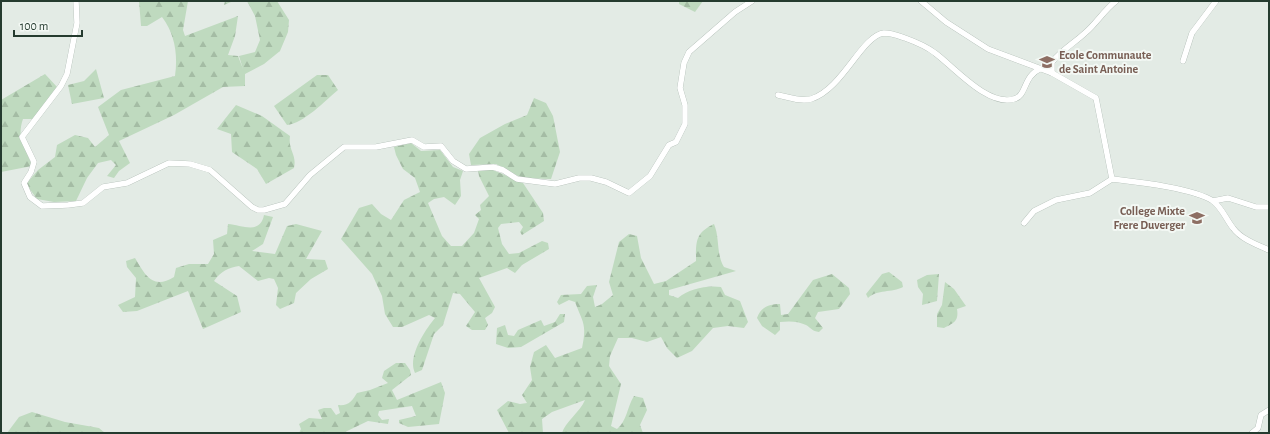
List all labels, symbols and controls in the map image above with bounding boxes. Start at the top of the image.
scale bar [14,12,82,38]
text: 100 m [20,20,48,32]
place label: Ecole Communaute de Saint Antoine [1059,49,1152,75]
school or university icon: Ecole Communaute de Saint Antoine [1038,53,1056,71]
place label: College Mixte Frere Duverger [1114,205,1186,231]
school or university icon: College Mixte Frere Duverger [1188,209,1206,227]

